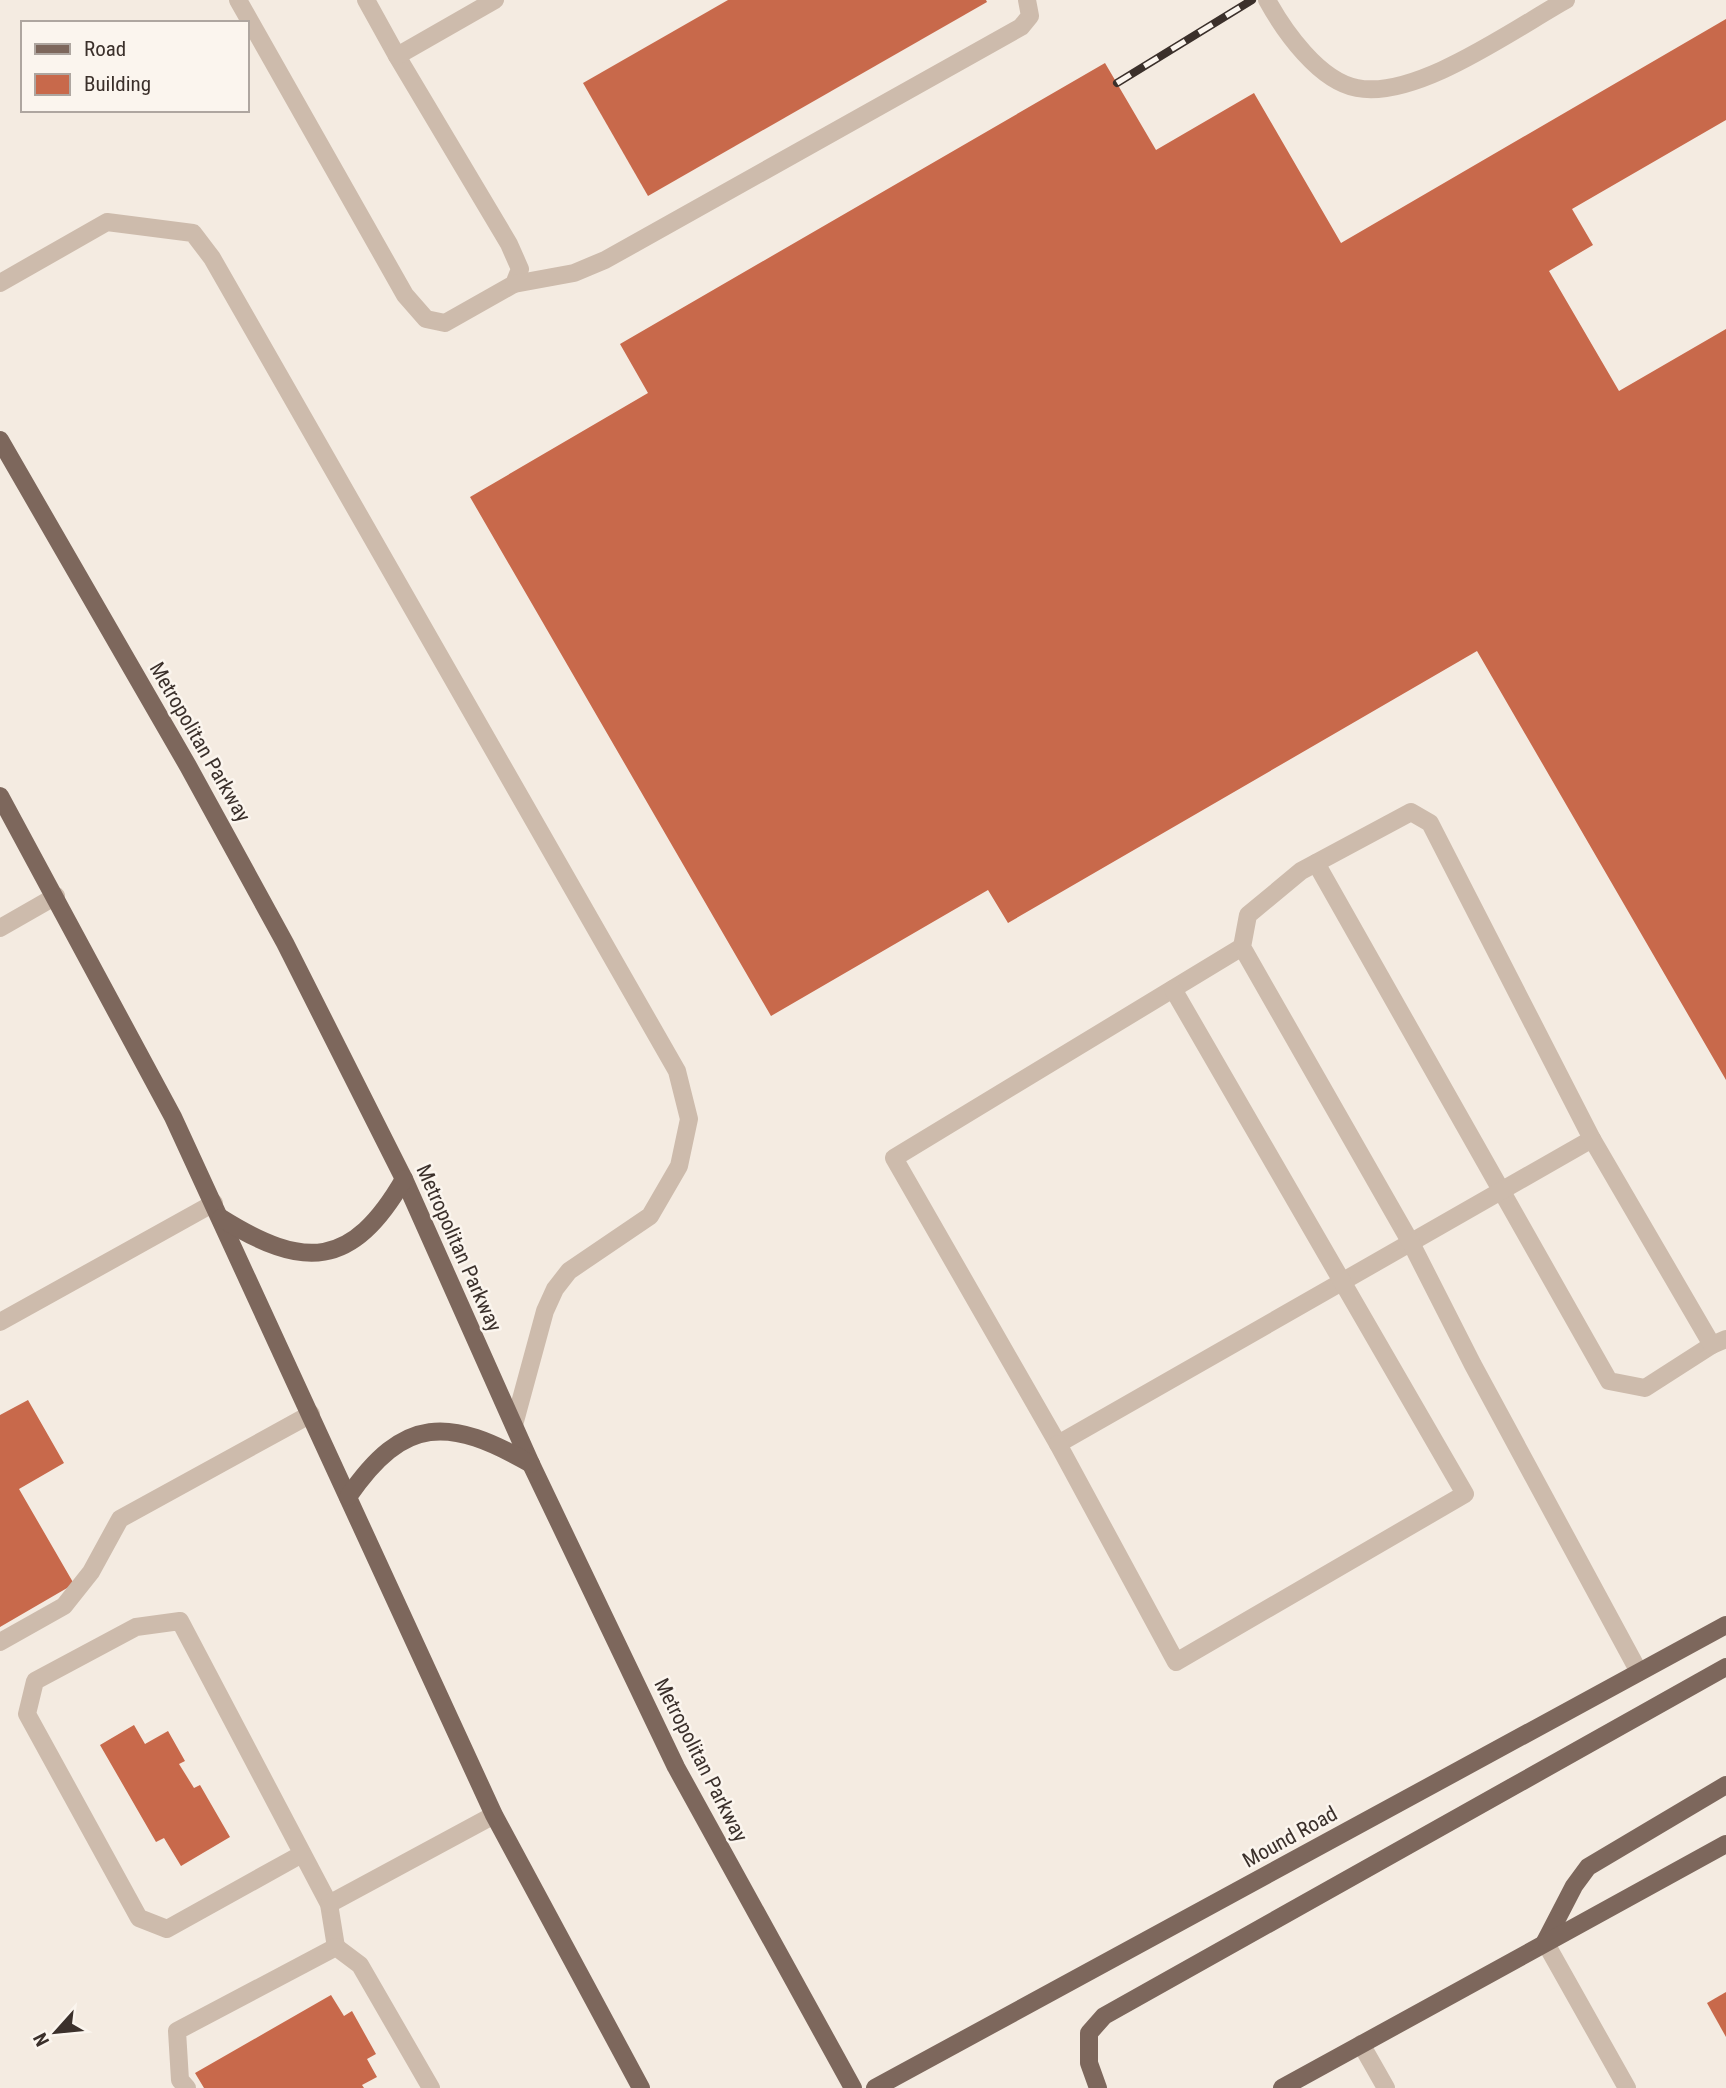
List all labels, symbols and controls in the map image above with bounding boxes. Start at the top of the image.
legend [21,21,248,112]
text: Road [84,37,126,61]
text: Building [84,72,151,96]
street label: Metropolitan Parkway [145,658,256,826]
street label: Metropolitan Parkway [411,1161,507,1335]
street label: Metropolitan Parkway [649,1674,753,1846]
street label: Mound Road [1239,1801,1341,1873]
north arrow [21,1997,91,2067]
text: N [28,2029,54,2050]

